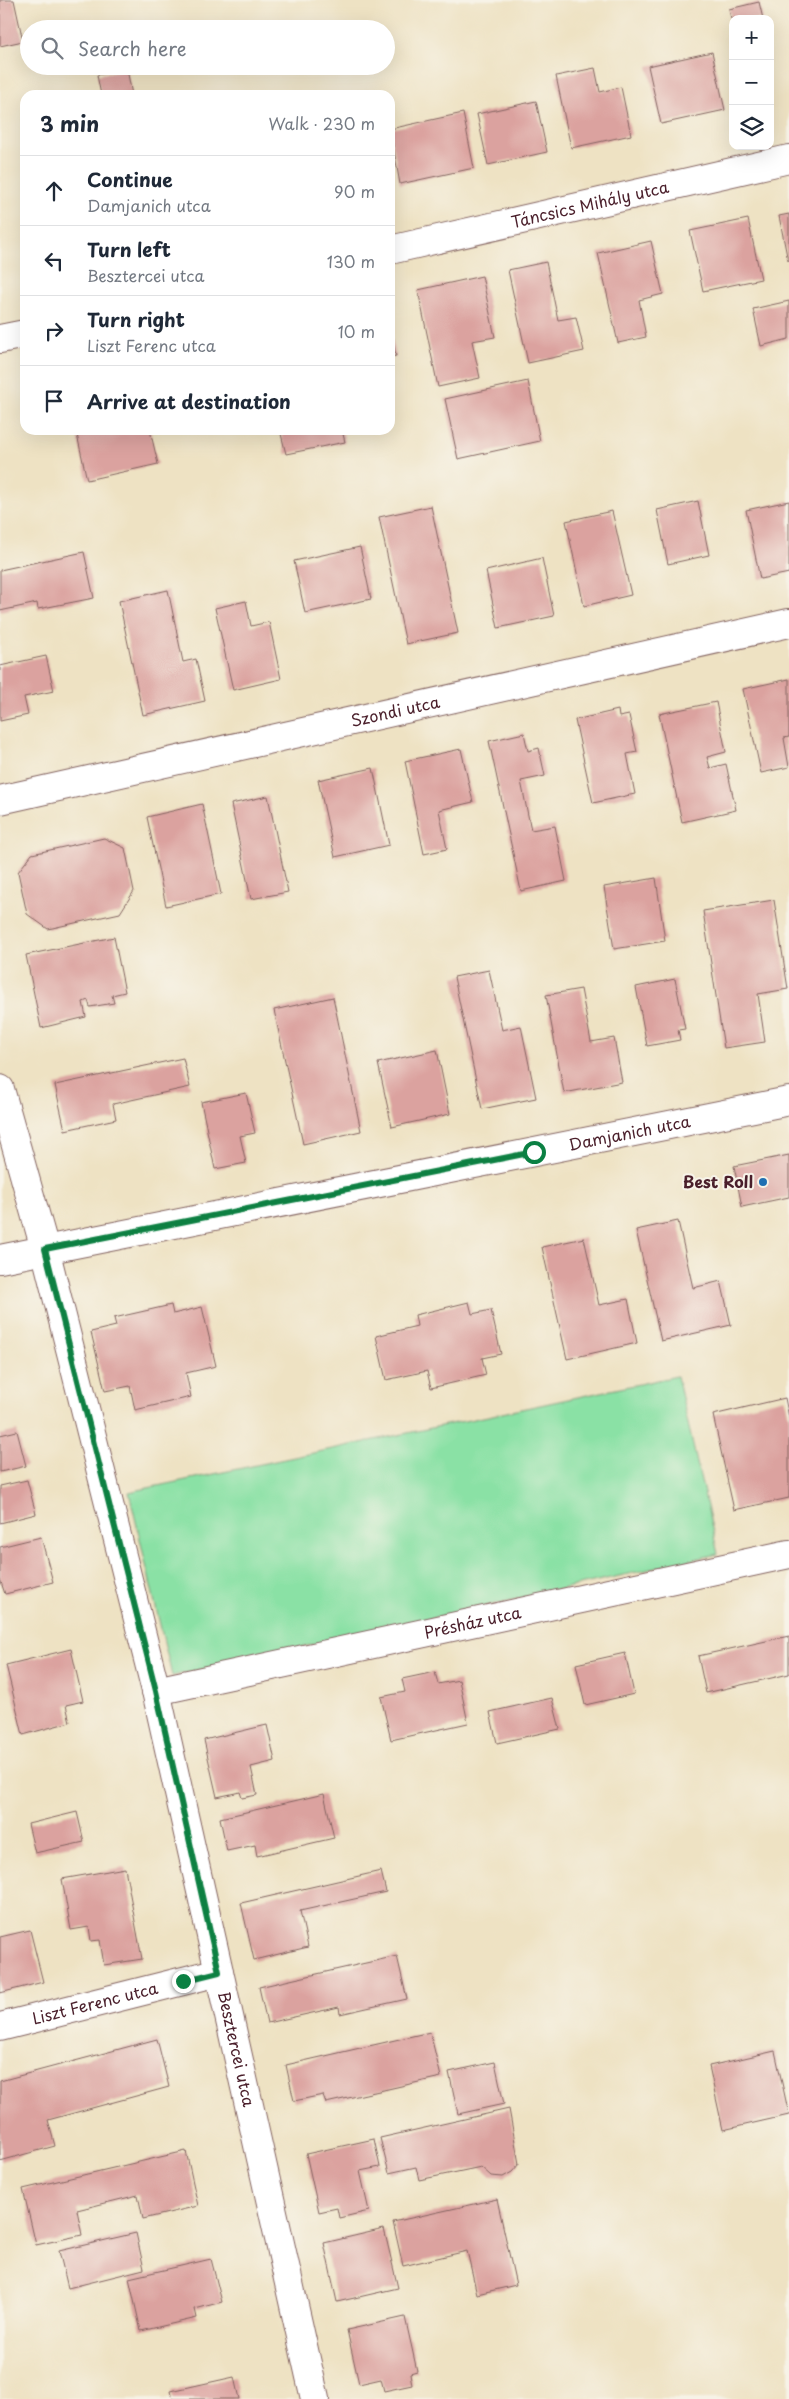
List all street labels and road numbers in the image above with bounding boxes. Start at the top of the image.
street label: Táncsics Mihály utca [509,174,671,233]
street label: Szondi utca [348,689,442,732]
street label: Damjanich utca [566,1108,692,1156]
street label: Présház utca [422,1599,523,1644]
street label: Liszt Ferenc utca [29,1975,160,2029]
street label: Besztercei utca [213,1989,262,2109]

